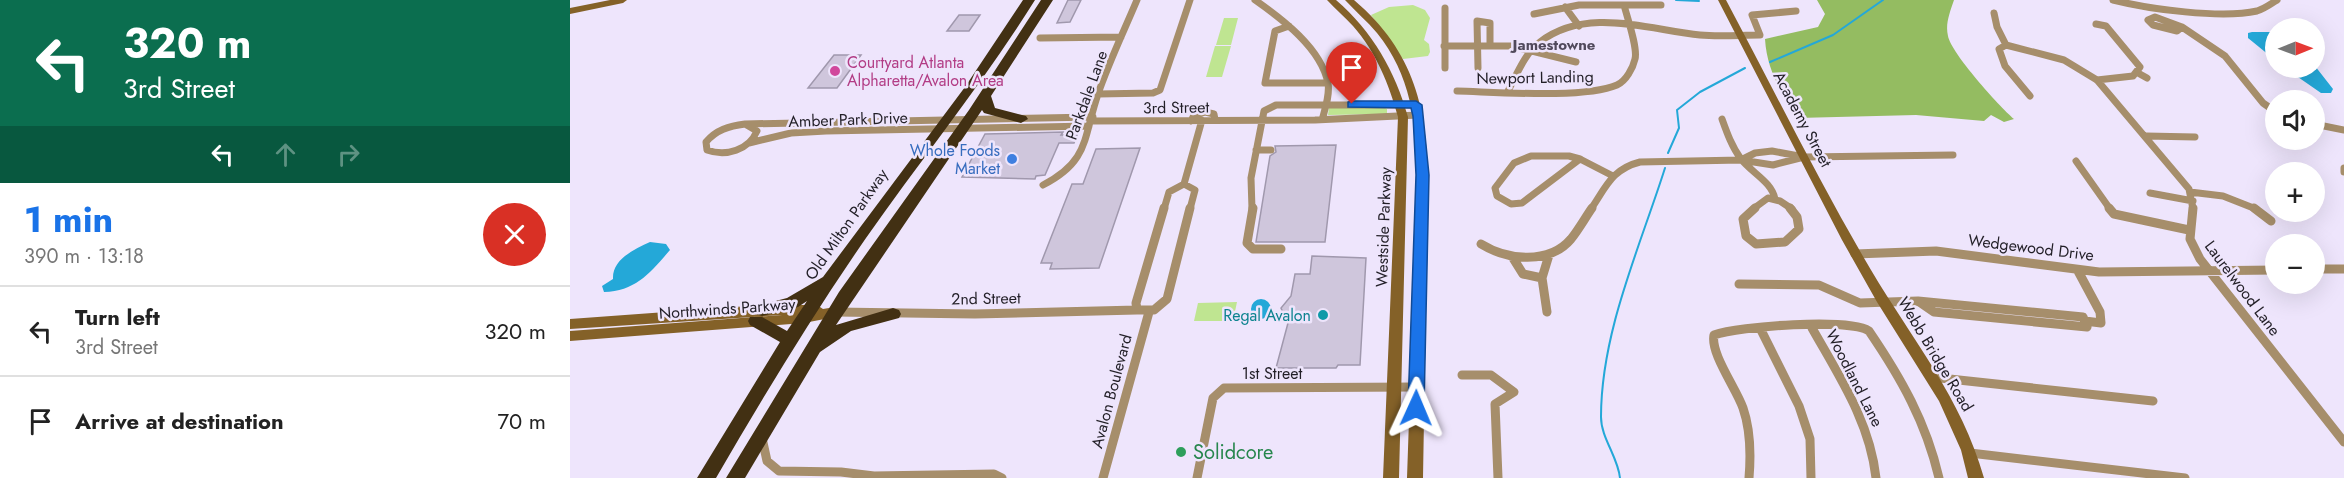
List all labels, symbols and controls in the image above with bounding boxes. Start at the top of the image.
text: 320 m [123,13,251,74]
north arrow [2265,18,2325,78]
map controls [2265,18,2325,294]
icon: left [24,24,102,102]
district label: Jamestowne [1510,34,1596,56]
pin [1326,42,1377,104]
street label: Parkdale Lane [1060,47,1113,143]
place label: Courtyard Atlanta Alpharetta/Avalon Area [847,51,1004,92]
icon: arrive [1335,51,1368,84]
marker: Courtyard Atlanta Alpharetta/Avalon Area [828,64,842,78]
street label: Newport Landing [1476,65,1594,90]
street label: Academy Street [1768,67,1838,171]
text: 3rd Street [123,69,235,108]
button: sound [2265,90,2325,150]
street label: 3rd Street [1143,95,1210,120]
street label: Amber Park Drive [788,106,908,133]
icon: left [206,138,239,171]
icon: ahead [269,138,302,171]
icon: right [332,138,365,171]
place label: Whole Foods Market [910,139,1000,180]
marker: Whole Foods Market [1005,152,1019,166]
button: + [2265,162,2325,222]
street label: Old Milton Parkway [799,163,894,285]
street label: Westside Parkway [1370,166,1397,287]
text: 1 min [24,193,113,245]
button: close [483,203,546,266]
street label: Wedgewood Drive [1967,228,2095,267]
button: − [2265,234,2325,294]
street label: Laurelwood Lane [2199,236,2286,341]
text: 390 m · 13:18 [24,242,144,271]
street label: 2nd Street [951,286,1021,311]
street label: Northwinds Parkway [658,292,797,325]
street label: Webb Bridge Road [1892,293,1979,416]
text: Turn left [75,301,160,333]
place label: Regal Avalon [1223,304,1311,327]
marker: Regal Avalon [1316,308,1330,322]
icon: left [24,315,57,348]
text: 320 m [485,315,546,347]
street label: Woodland Lane [1820,326,1889,431]
street label: Avalon Boulevard [1085,332,1138,451]
text: 3rd Street [75,333,158,362]
street label: 1st Street [1242,362,1302,385]
position arrow [1384,376,1448,440]
icon: arrive [24,405,57,438]
text: Arrive at destination [75,405,284,437]
text: 70 m [497,405,546,437]
place label: Solidcore [1193,438,1273,467]
marker: Solidcore [1174,445,1188,459]

